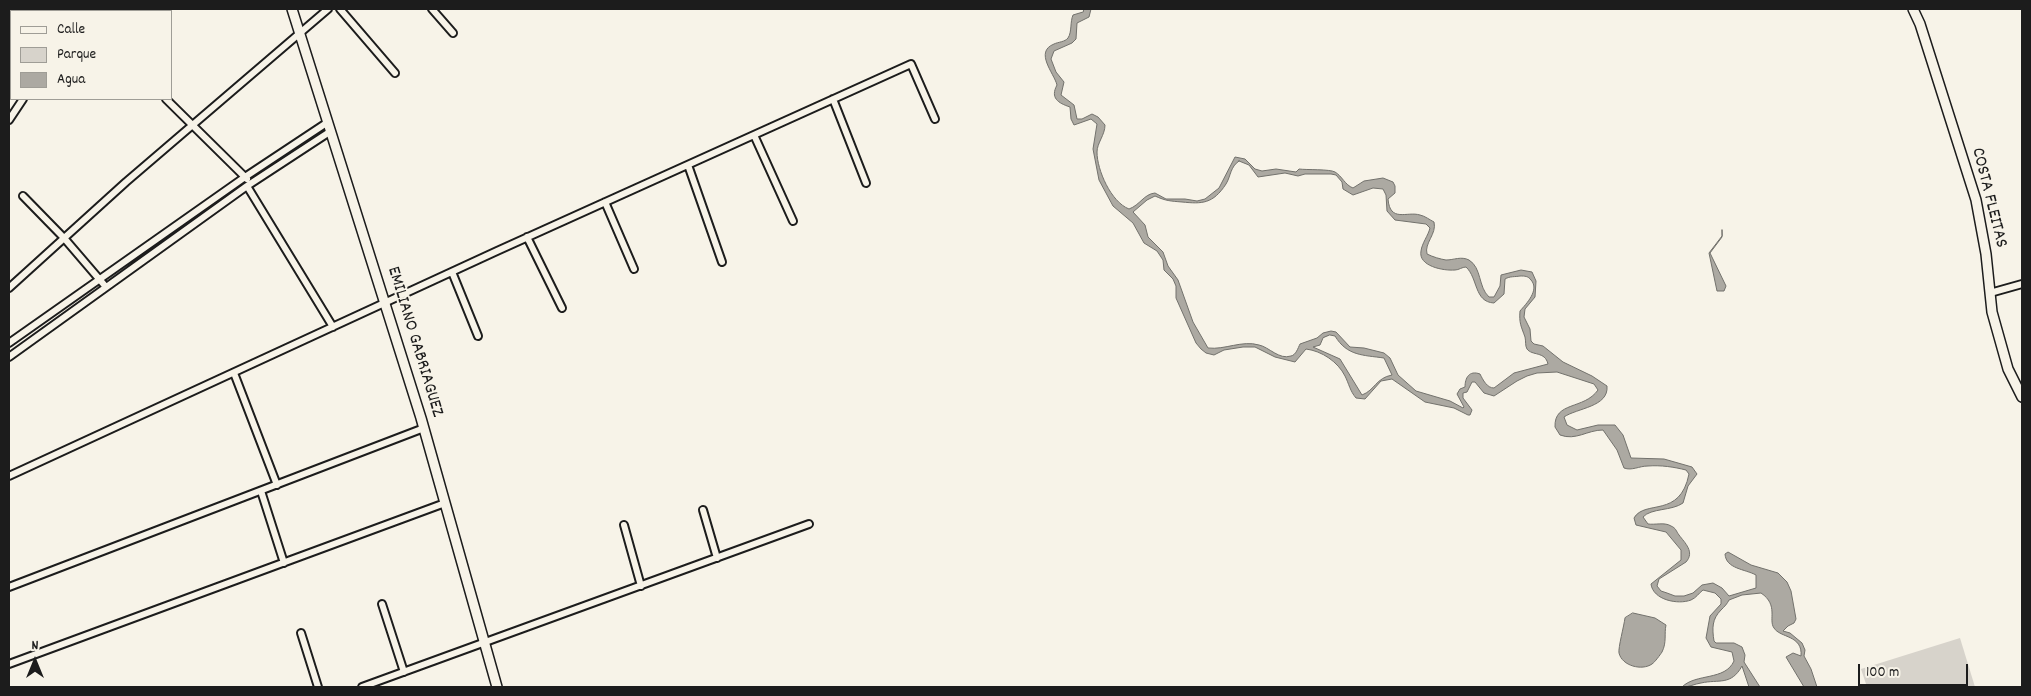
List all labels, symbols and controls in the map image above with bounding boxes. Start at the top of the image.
legend [10,10,172,100]
text: Calle [57,19,85,41]
text: Parque [57,44,96,66]
text: Agua [57,69,85,91]
street label: COSTA FLEITAS [1965,146,2011,250]
street label: EMILIANO GABRIAGUEZ [381,264,447,420]
north arrow [10,636,60,686]
text: N [32,636,38,656]
scale bar [1861,654,1971,686]
text: 100 m [1866,662,1899,684]

